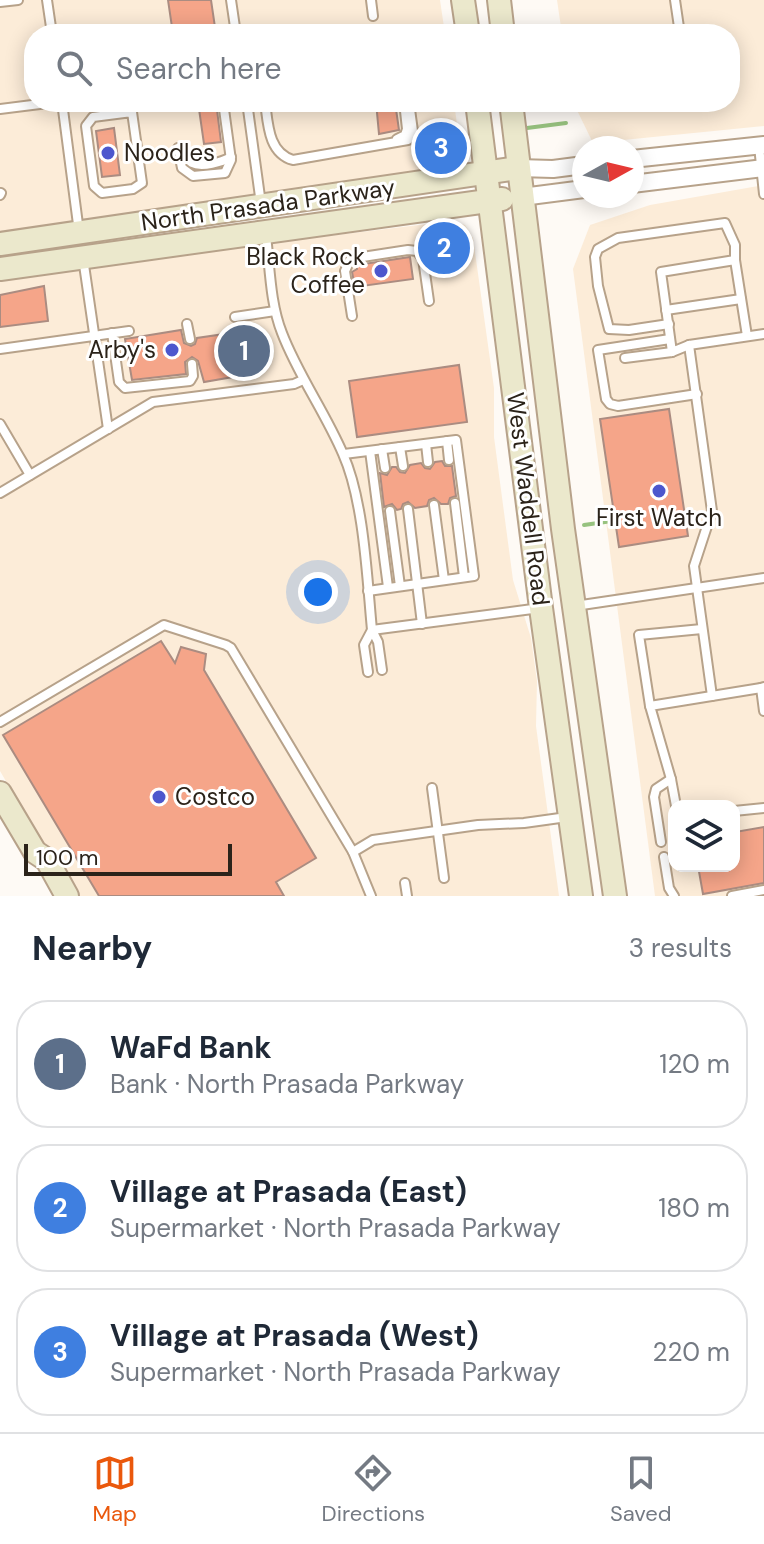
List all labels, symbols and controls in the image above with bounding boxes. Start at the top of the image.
search box [24,24,740,112]
icon: search [52,46,96,90]
text: Search here [116,49,282,88]
pin: 3 [415,118,467,178]
north arrow [572,136,644,208]
place label: Noodles [124,137,215,168]
marker: Noodles [99,144,117,162]
street label: North Prasada Parkway [139,171,397,238]
pin: 2 [418,218,470,278]
place label: Black Rock Coffee [246,241,365,300]
marker: Black Rock Coffee [372,262,390,280]
pin: 1 [218,321,270,381]
place label: Arby's [88,334,156,365]
marker: Arby's [163,341,181,359]
street label: West Waddell Road [500,390,557,607]
marker: First Watch [650,482,668,500]
place label: First Watch [596,502,722,533]
your location [298,572,338,612]
place label: Costco [175,781,255,812]
marker: Costco [150,788,168,806]
map controls [668,800,740,872]
button: layers [668,800,740,872]
scale bar [24,840,232,876]
text: 100 m [36,843,98,872]
text: Nearby [32,926,152,971]
text: 3 results [629,931,732,965]
text: WaFd Bank [110,1028,272,1067]
text: 1 [55,1047,65,1081]
text: 120 m [659,1047,730,1081]
text: Bank · North Prasada Parkway [110,1067,464,1101]
text: Village at Prasada (East) [110,1172,467,1211]
text: 2 [52,1191,68,1225]
text: 180 m [658,1191,730,1225]
text: Supermarket · North Prasada Parkway [110,1211,561,1245]
text: Village at Prasada (West) [110,1316,479,1355]
text: 3 [52,1335,68,1369]
text: 220 m [652,1335,730,1369]
text: Supermarket · North Prasada Parkway [110,1355,561,1389]
tab: Map [92,1451,137,1528]
tab: Directions [322,1451,425,1528]
tab: Saved [610,1451,672,1528]

